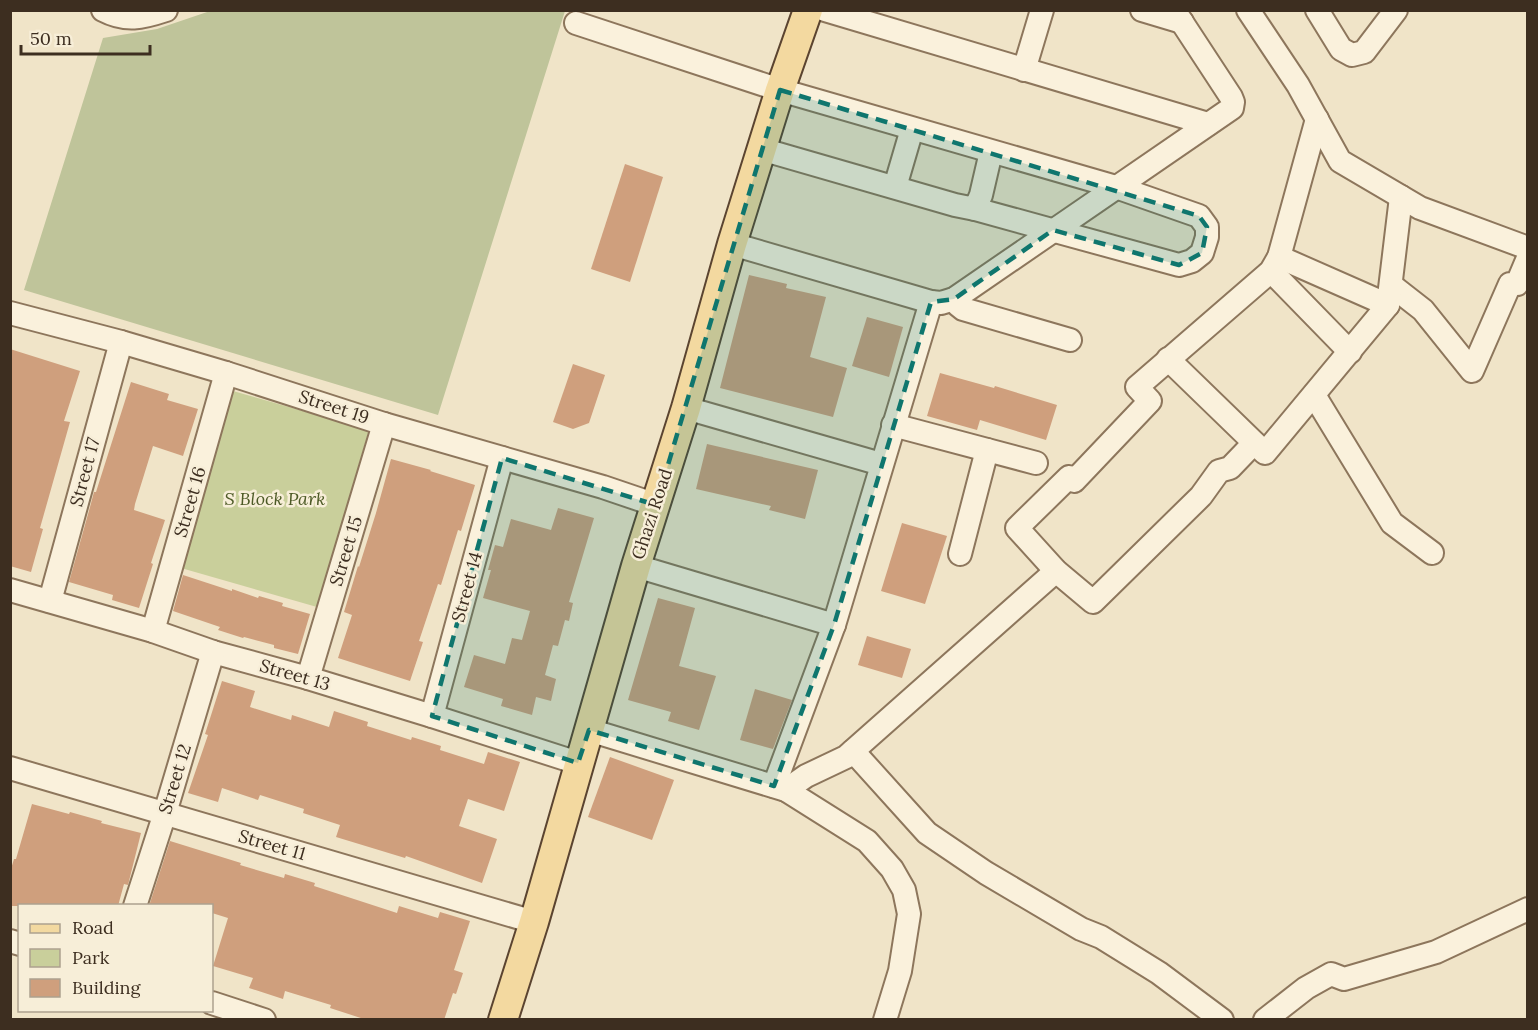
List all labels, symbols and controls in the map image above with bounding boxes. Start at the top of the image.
scale bar [21,18,150,56]
text: 50 m [30,27,72,50]
street label: Street 19 [296,384,372,429]
street label: Street 17 [64,435,105,509]
street label: Street 16 [168,464,211,540]
street label: Ghazi Road [626,465,677,562]
park label: S Block Park [225,487,325,510]
street label: Street 15 [324,513,367,589]
street label: Street 14 [446,549,487,625]
street label: Street 13 [257,653,333,696]
street label: Street 12 [153,741,196,817]
street label: Street 11 [236,824,308,865]
legend [18,904,213,1012]
text: Road [72,916,114,939]
text: Park [72,946,110,969]
text: Building [72,976,142,999]

